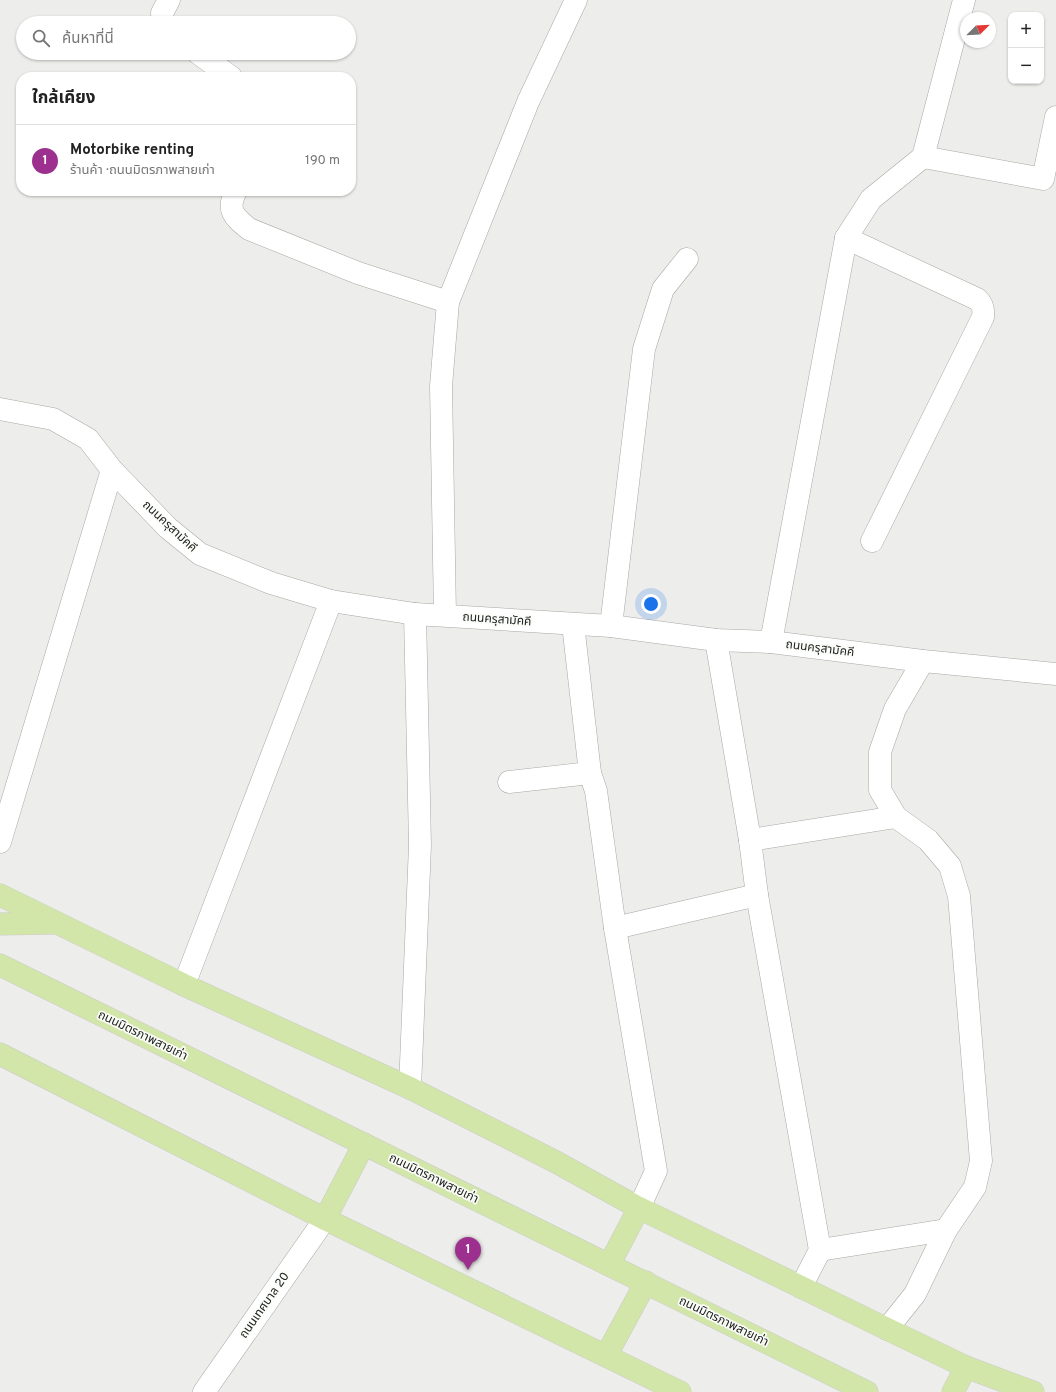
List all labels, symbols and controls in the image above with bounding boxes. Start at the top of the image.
north arrow [960,12,996,48]
map controls [1008,12,1044,84]
button: + [1008,12,1044,48]
search box [16,16,356,60]
icon: search [30,27,52,49]
text: ค้นหาที่นี่ [62,30,114,49]
button: − [1008,48,1044,84]
text: ใกล้เคียง [32,88,95,110]
text: Motorbike renting [70,141,194,160]
text: 1 [42,153,48,169]
text: 190 m [305,153,340,169]
text: ร้านค้า · ถนนมิตรภาพสายเก่า [70,163,215,179]
street label: ถนนครุสามัคคี [139,497,200,556]
your location [641,594,661,614]
street label: ถนนครุสามัคคี [462,610,532,630]
street label: ถนนครุสามัคคี [785,637,855,661]
street label: ถนนมิตรภาพสายเก่า [95,1007,190,1065]
street label: ถนนมิตรภาพสายเก่า [386,1150,481,1208]
pin: 1 [455,1237,481,1270]
street label: ถนนเทศบาล 20 [236,1269,294,1342]
street label: ถนนมิตรภาพสายเก่า [676,1293,771,1351]

